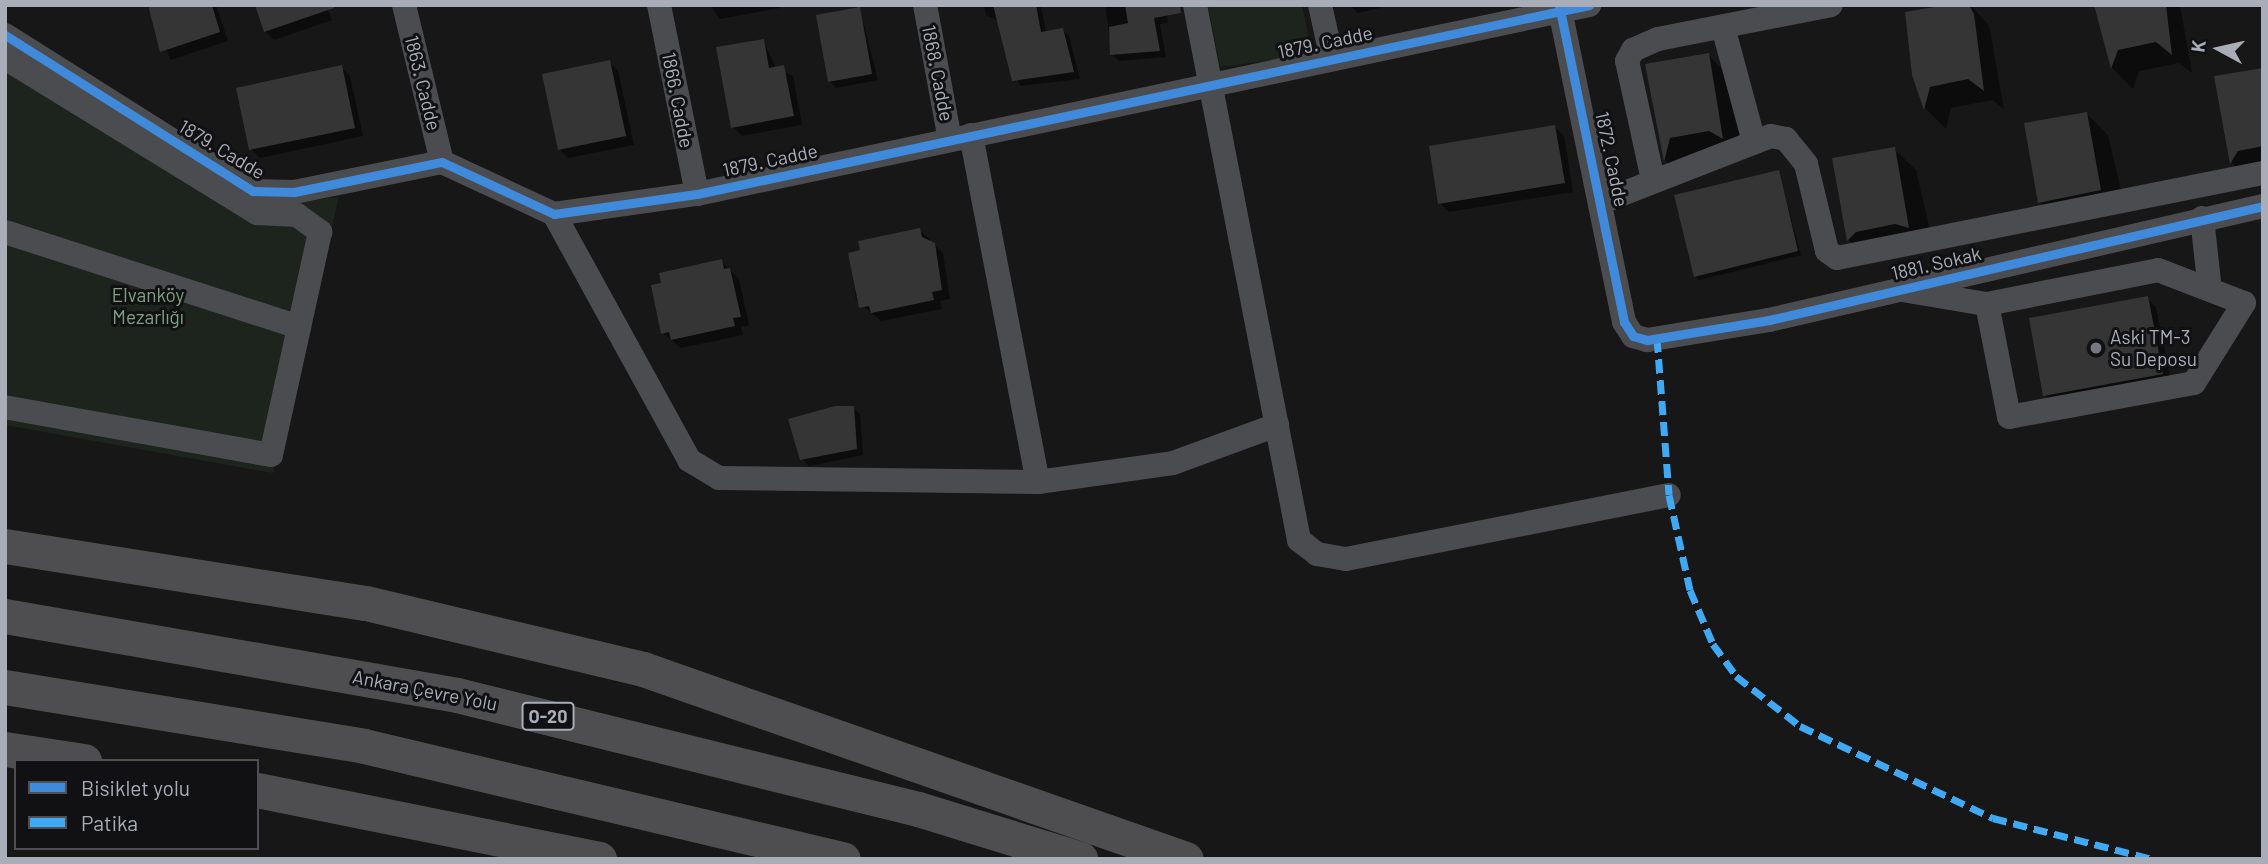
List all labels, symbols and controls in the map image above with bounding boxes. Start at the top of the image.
north arrow [2184,14,2254,84]
street label: 1879. Cadde [1275,21,1375,63]
street label: 1868. Cadde [918,23,958,123]
street label: 1863. Cadde [400,33,446,133]
text: K [2185,39,2210,54]
street label: 1866. Cadde [658,50,698,150]
street label: 1872. Cadde [1591,109,1633,209]
street label: 1879. Cadde [175,114,269,184]
street label: 1879. Cadde [720,139,820,181]
street label: 1881. Sokak [1889,242,1983,284]
park label: Elvanköy Mezarlığı [112,284,184,328]
place label: Aski TM-3 Su Deposu [2110,326,2197,370]
marker: Aski TM-3 Su Deposu [2088,340,2104,356]
street label: Ankara Çevre Yolu [351,665,499,715]
road number: O-20 [520,702,576,730]
legend [14,759,259,850]
text: Bisiklet yolu [81,775,190,800]
text: Patika [81,810,138,835]

